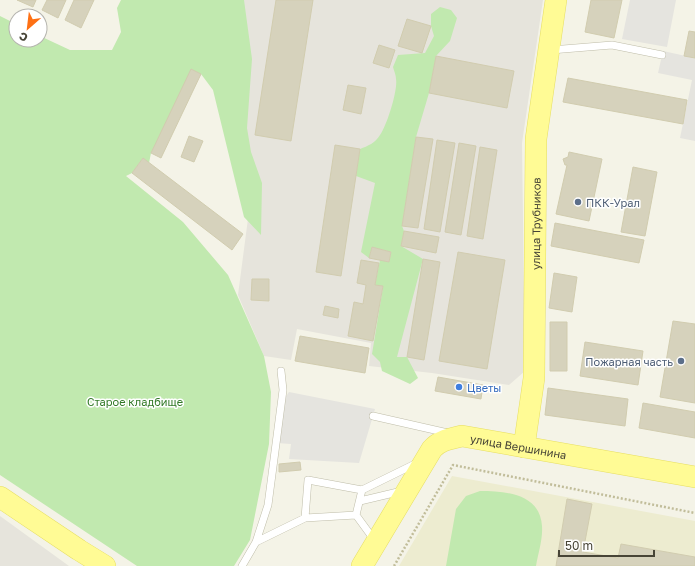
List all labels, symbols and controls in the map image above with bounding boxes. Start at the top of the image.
north arrow [8,8,48,48]
text: С [16,30,30,45]
street label: улица Трубников [528,177,542,270]
place label: ПКК-Урал [586,196,640,209]
marker: ПКК-Урал [573,197,583,207]
place label: Пожарная часть [585,355,673,368]
marker: Пожарная часть [676,356,686,366]
place label: Цветы [467,381,501,394]
marker: Цветы [454,382,464,392]
park label: Старое кладбище [87,395,183,408]
street label: улица Вершинина [469,431,568,461]
scale bar [559,532,654,558]
text: 50 m [565,538,593,553]

